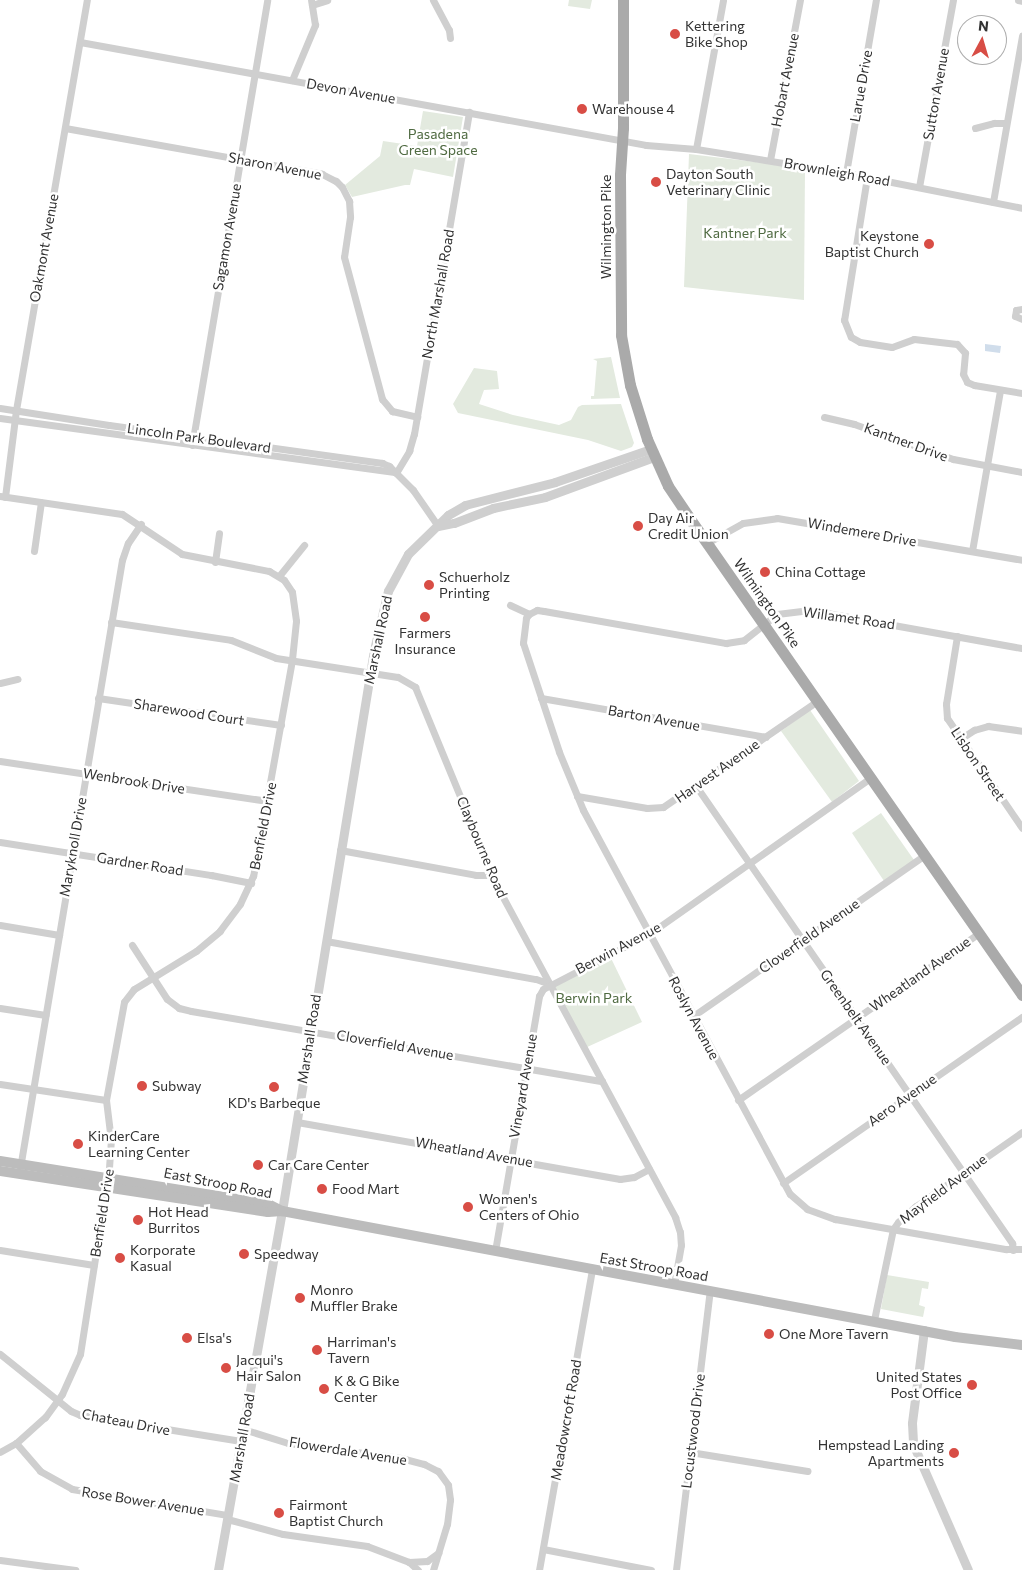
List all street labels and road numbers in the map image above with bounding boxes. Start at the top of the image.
street label: Hobart Avenue [768,32,802,128]
street label: Sutton Avenue [920,47,952,141]
street label: Larue Drive [846,49,876,123]
street label: Devon Avenue [305,75,397,107]
street label: Sharon Avenue [227,149,323,183]
street label: Brownleigh Road [783,154,891,190]
street label: Wilmington Pike [598,175,614,279]
street label: Sagamon Avenue [209,182,245,292]
street label: Oakmont Avenue [26,192,62,304]
street label: North Marshall Road [418,228,458,360]
street label: Kantner Drive [862,419,950,465]
street label: Lincoln Park Boulevard [126,420,272,456]
street label: Windemere Drive [806,514,918,550]
street label: Wilmington Pike [730,555,804,651]
street label: Marshall Road [360,594,396,686]
street label: Willamet Road [802,603,896,633]
street label: Sharewood Court [133,695,245,729]
street label: Barton Avenue [607,702,701,734]
street label: Lisbon Street [947,724,1009,804]
street label: Harvest Avenue [672,736,762,806]
street label: Wenbrook Drive [82,765,186,797]
street label: Benfield Drive [246,781,280,871]
street label: Claybourne Road [453,794,511,900]
street label: Maryknoll Drive [56,796,90,898]
street label: Gardner Road [96,849,184,879]
street label: Cloverfield Avenue [756,895,862,977]
street label: Berwin Avenue [572,918,664,978]
street label: Wheatland Avenue [866,933,974,1015]
street label: Greenbelt Avenue [817,966,895,1068]
street label: Roslyn Avenue [665,974,723,1062]
street label: Marshall Road [294,993,324,1085]
street label: Cloverfield Avenue [335,1026,455,1064]
street label: Vineyard Avenue [506,1033,540,1139]
street label: Aero Avenue [865,1070,939,1130]
street label: Wheatland Avenue [414,1133,534,1171]
street label: Mayfield Avenue [896,1151,990,1227]
street label: East Stroop Road [162,1164,274,1202]
street label: Benfield Drive [87,1168,117,1258]
street label: East Stroop Road [598,1249,710,1285]
street label: Meadowcroft Road [547,1358,585,1482]
street label: Locustwood Drive [678,1373,708,1489]
street label: Marshall Road [226,1392,258,1484]
street label: Chateau Drive [80,1405,172,1439]
street label: Flowerdale Avenue [288,1433,408,1469]
street label: Rose Bower Avenue [80,1483,206,1519]

